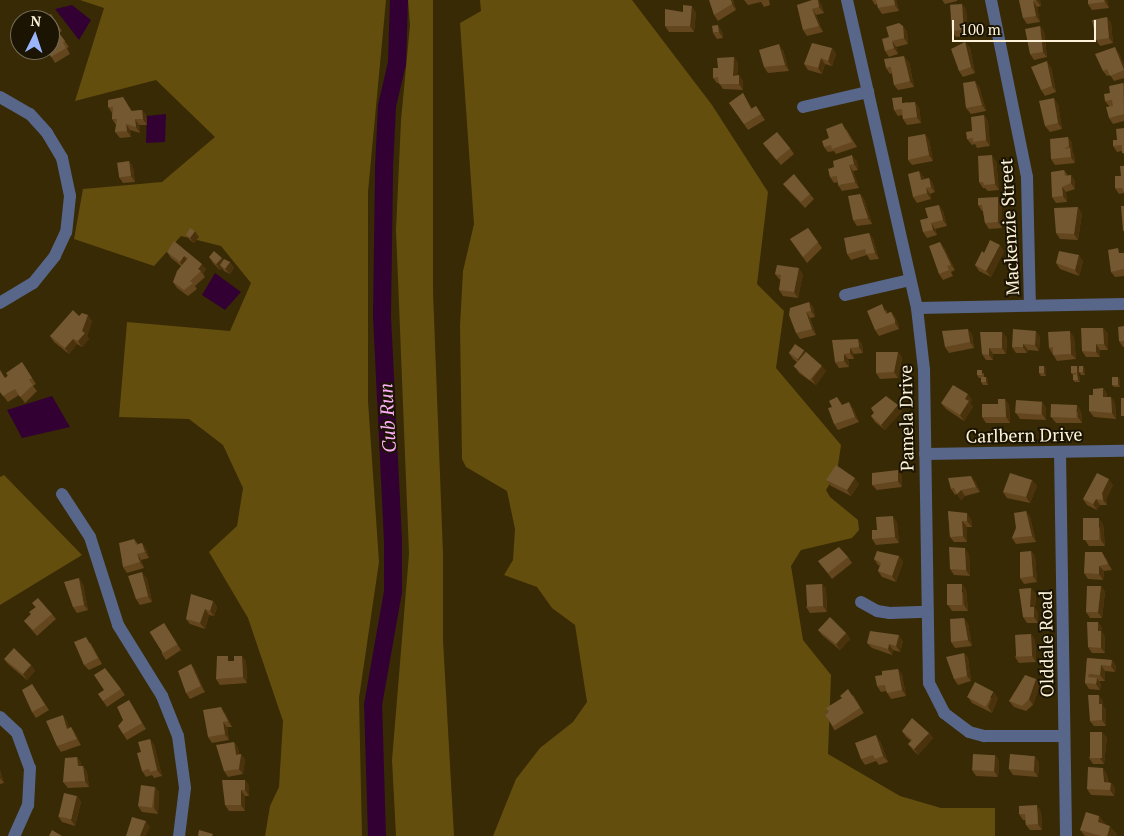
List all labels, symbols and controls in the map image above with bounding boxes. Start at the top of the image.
north arrow [10,10,60,60]
scale bar [954,10,1098,42]
text: N [30,11,42,30]
text: 100 m [960,19,1001,39]
street label: Mackenzie Street [995,158,1023,296]
street label: Pamela Drive [894,365,918,471]
water label: Cub Run [374,383,400,453]
street label: Carlbern Drive [965,423,1083,447]
street label: Olddale Road [1034,590,1058,698]

